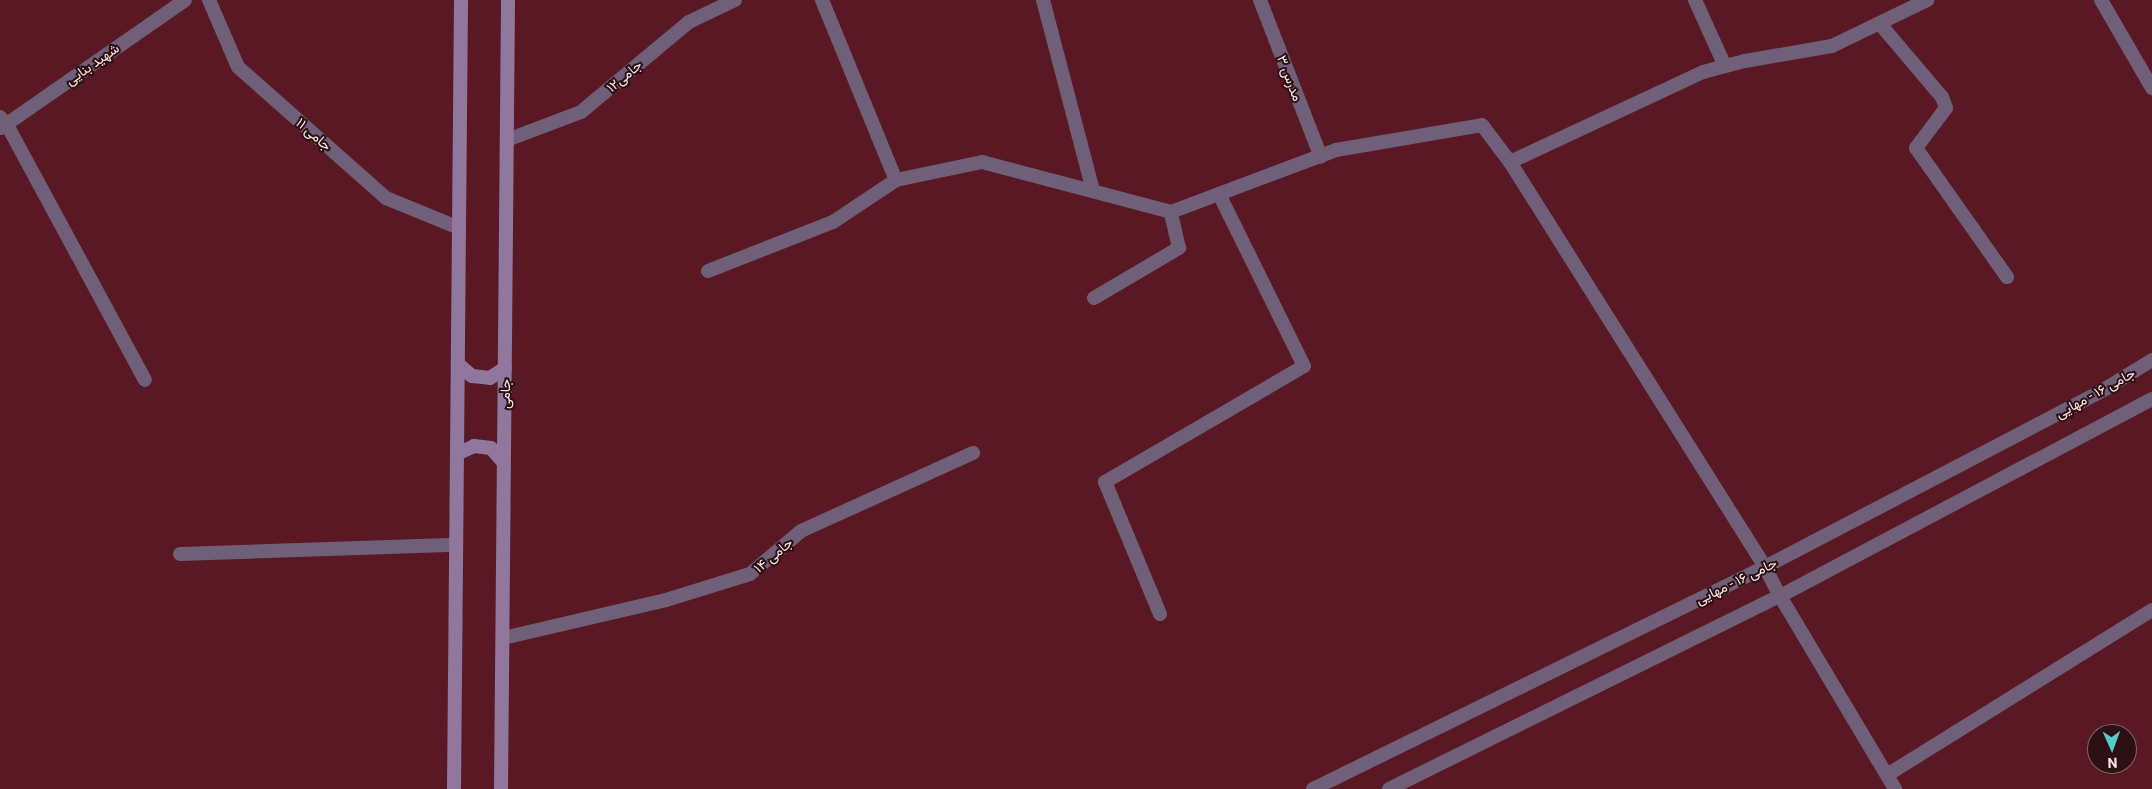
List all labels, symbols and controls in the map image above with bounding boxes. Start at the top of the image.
street label: شهید بنایی [62,39,122,89]
street label: مدرس ۳ [1274,53,1306,103]
street label: جامی۱۲ [603,56,645,96]
street label: جامی ۱۱ [293,114,335,154]
street label: جامی ۱۶ - مهایی [2052,364,2138,422]
street label: جامی [496,379,514,409]
street label: جامی ۱۴ [750,534,796,576]
street label: جامی ۱۶ - مهایی [1693,554,1779,608]
north arrow [2087,724,2137,774]
text: N [2107,755,2118,771]

